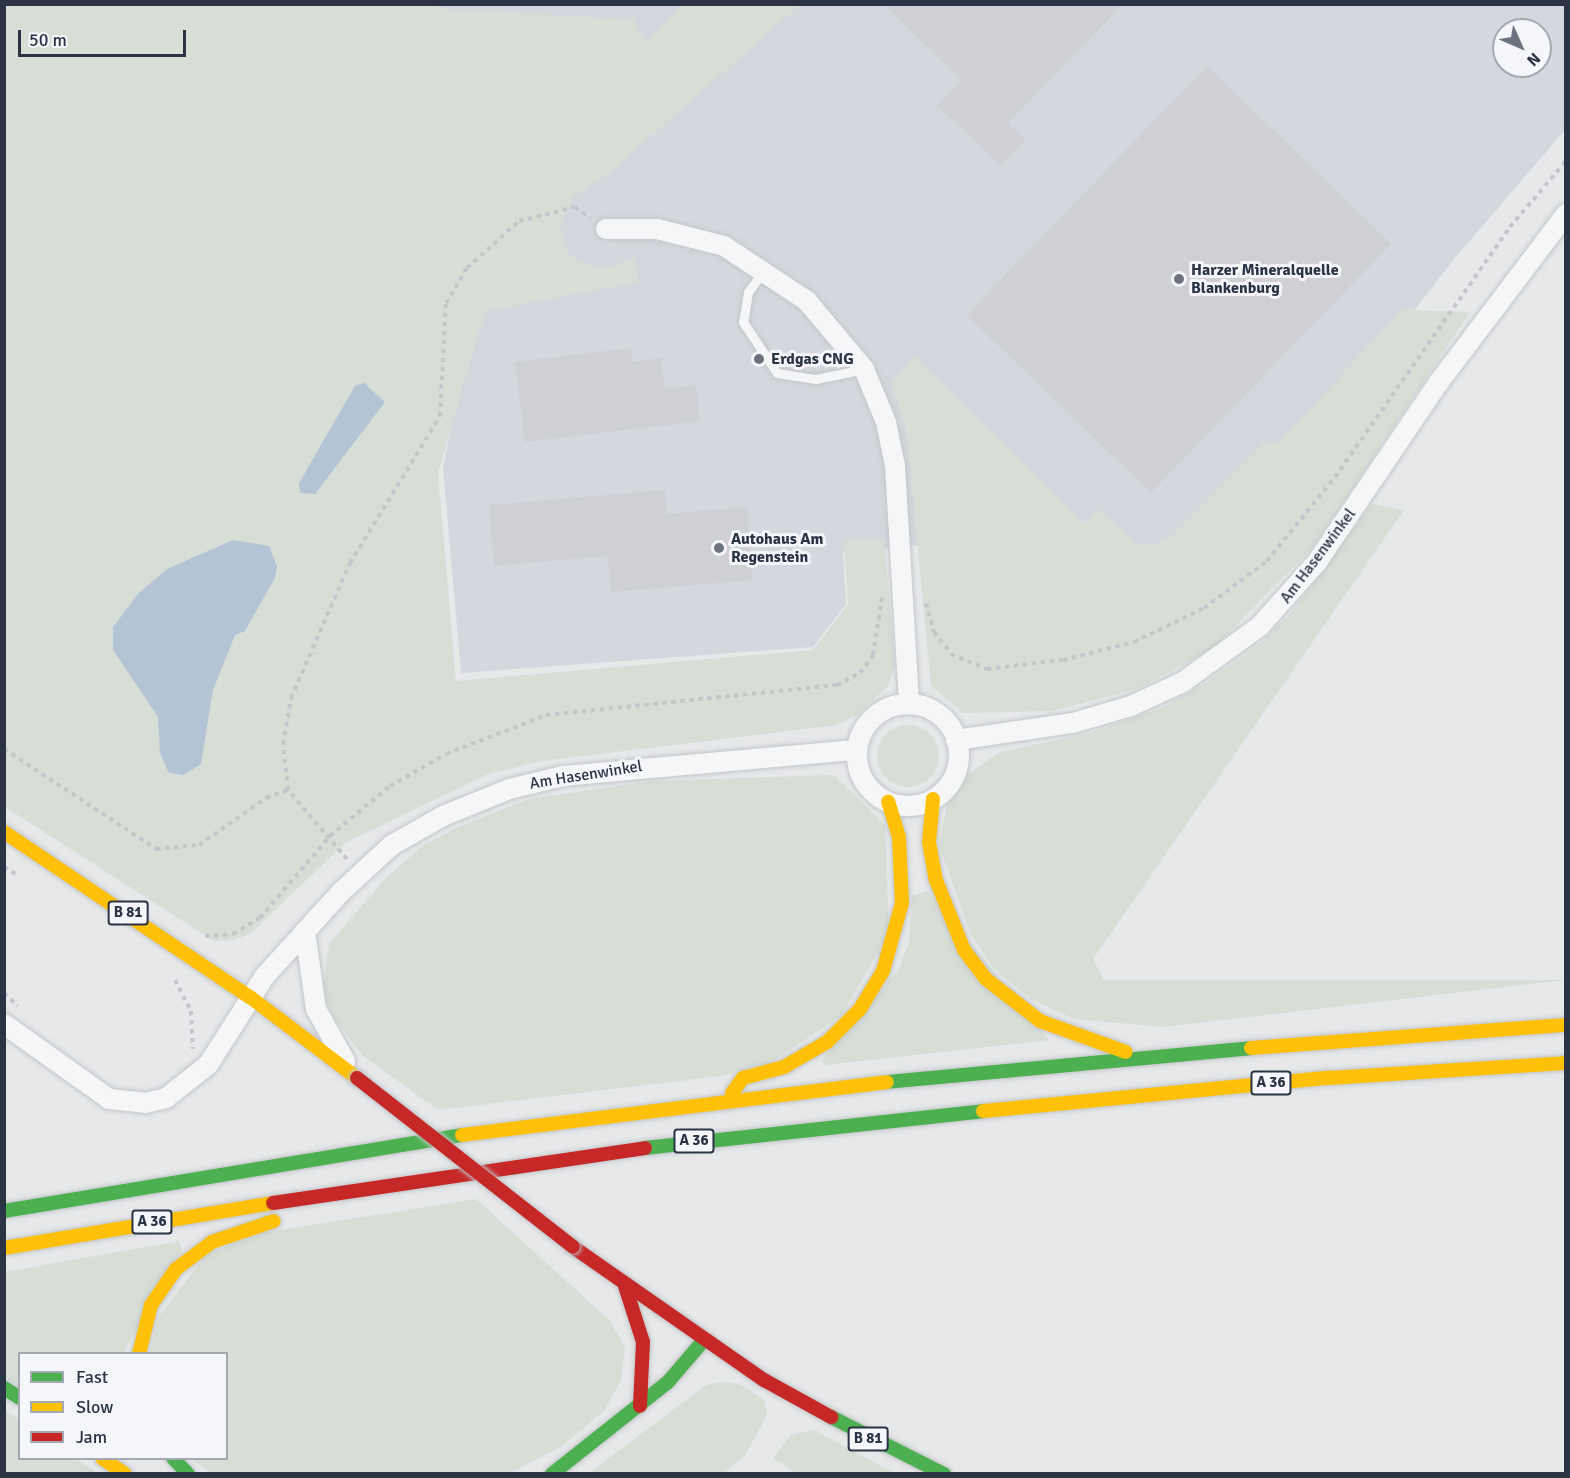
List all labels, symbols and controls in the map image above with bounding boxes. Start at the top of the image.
scale bar [21,18,189,56]
north arrow [1492,18,1552,78]
text: 50 m [29,29,67,51]
text: N [1522,48,1544,70]
place label: Harzer Mineralquelle Blankenburg [1191,260,1339,298]
marker: Harzer Mineralquelle Blankenburg [1172,272,1186,286]
place label: Erdgas CNG [771,349,854,369]
marker: Erdgas CNG [752,352,766,366]
street label: Am Hasenwinkel [1276,505,1360,607]
place label: Autohaus Am Regenstein [731,529,823,567]
marker: Autohaus Am Regenstein [712,541,726,555]
street label: Am Hasenwinkel [528,757,644,793]
road number: B 81 [107,901,149,925]
road number: A 36 [1250,1071,1292,1095]
road number: A 36 [673,1129,715,1153]
road number: A 36 [131,1210,173,1234]
legend [18,1352,228,1460]
text: Fast [76,1366,108,1388]
text: Slow [76,1396,113,1418]
text: Jam [76,1426,107,1448]
road number: B 81 [847,1427,889,1451]

